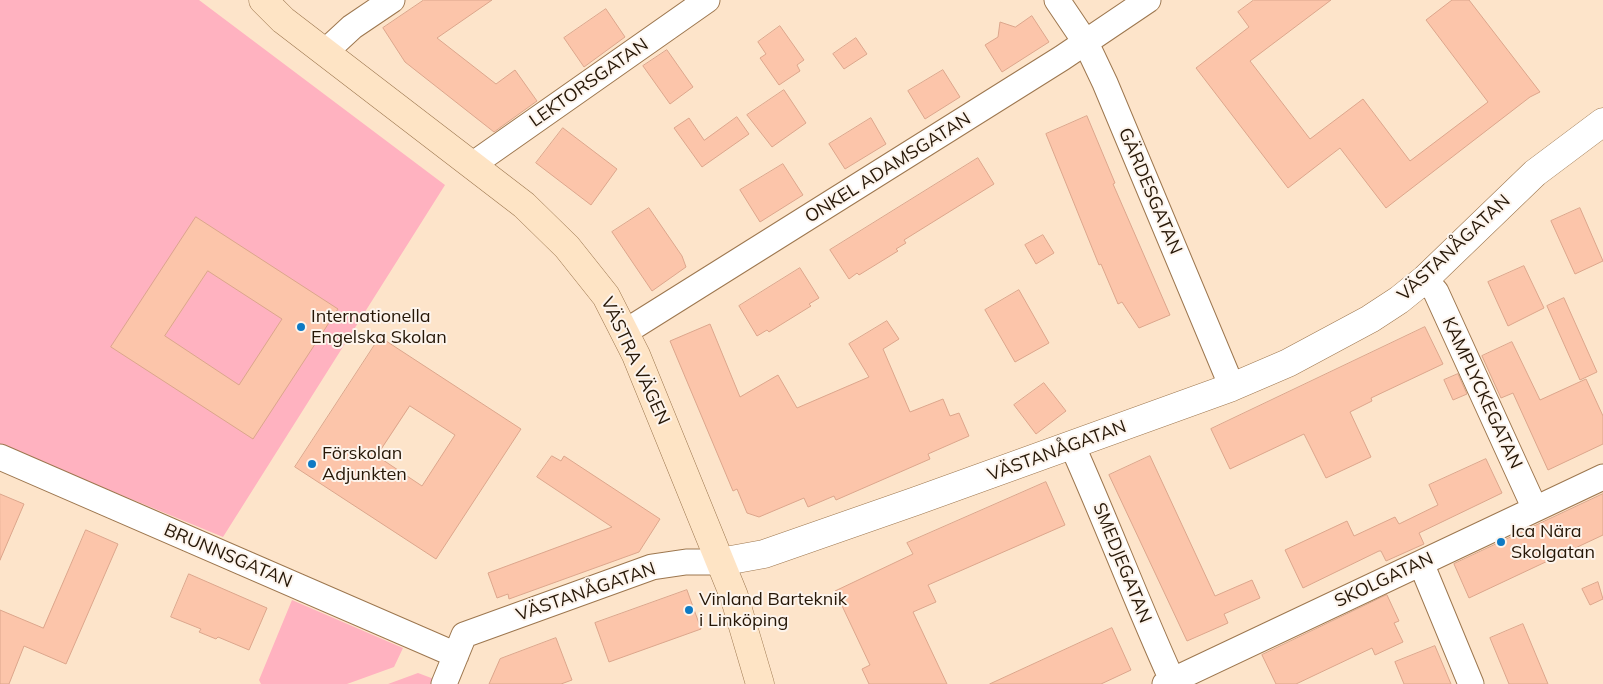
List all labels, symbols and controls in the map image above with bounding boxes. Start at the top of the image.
street label: LEKTORSGATAN [525,34,653,132]
street label: ONKEL ADAMSGATAN [801,108,975,228]
street label: GÄRDESGATAN [1114,125,1186,257]
street label: VÄSTANÅGATAN [1393,190,1515,306]
street label: VÄSTRA VÄGEN [596,294,674,428]
place label: Internationella Engelska Skolan [311,306,447,348]
street label: KAMPLYCKEGATAN [1437,314,1527,472]
marker: Internationella Engelska Skolan [295,321,307,333]
street label: VÄSTANÅGATAN [985,416,1129,486]
place label: Förskolan Adjunkten [322,443,407,486]
marker: Förskolan Adjunkten [306,458,318,470]
street label: SMEDJEGATAN [1088,500,1156,626]
street label: BRUNNSGATAN [161,519,295,593]
place label: Ica Nära Skolgatan [1511,521,1595,564]
marker: Ica Nära Skolgatan [1495,536,1507,548]
street label: SKOLGATAN [1331,548,1437,612]
street label: VÄSTANÅGATAN [513,558,659,626]
place label: Vinland Barteknik i Linköping [699,589,847,632]
marker: Vinland Barteknik i Linköping [683,604,695,616]

